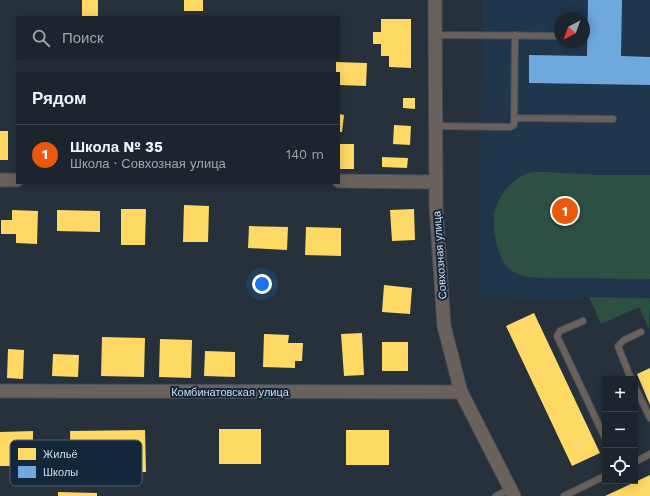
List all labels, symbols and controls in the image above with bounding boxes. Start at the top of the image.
north arrow [554,12,590,48]
search box [16,16,340,60]
icon: search [30,27,52,49]
text: Поиск [62,29,104,47]
text: Рядом [32,88,87,108]
text: Школа № 35 [70,138,163,156]
text: 1 [42,147,48,162]
text: 140 m [286,147,324,162]
text: Школа · Совхозная улица [70,156,226,171]
pin: 1 [552,196,578,226]
street label: Совхозная улица [430,210,450,300]
your location [252,274,272,294]
map controls [602,376,638,484]
button: + [602,376,638,412]
street label: Комбинатовская улица [171,386,290,399]
button: − [602,412,638,448]
legend [10,440,142,486]
text: Жильё [43,448,78,461]
button: locate [602,448,638,484]
text: Школы [43,466,78,479]

